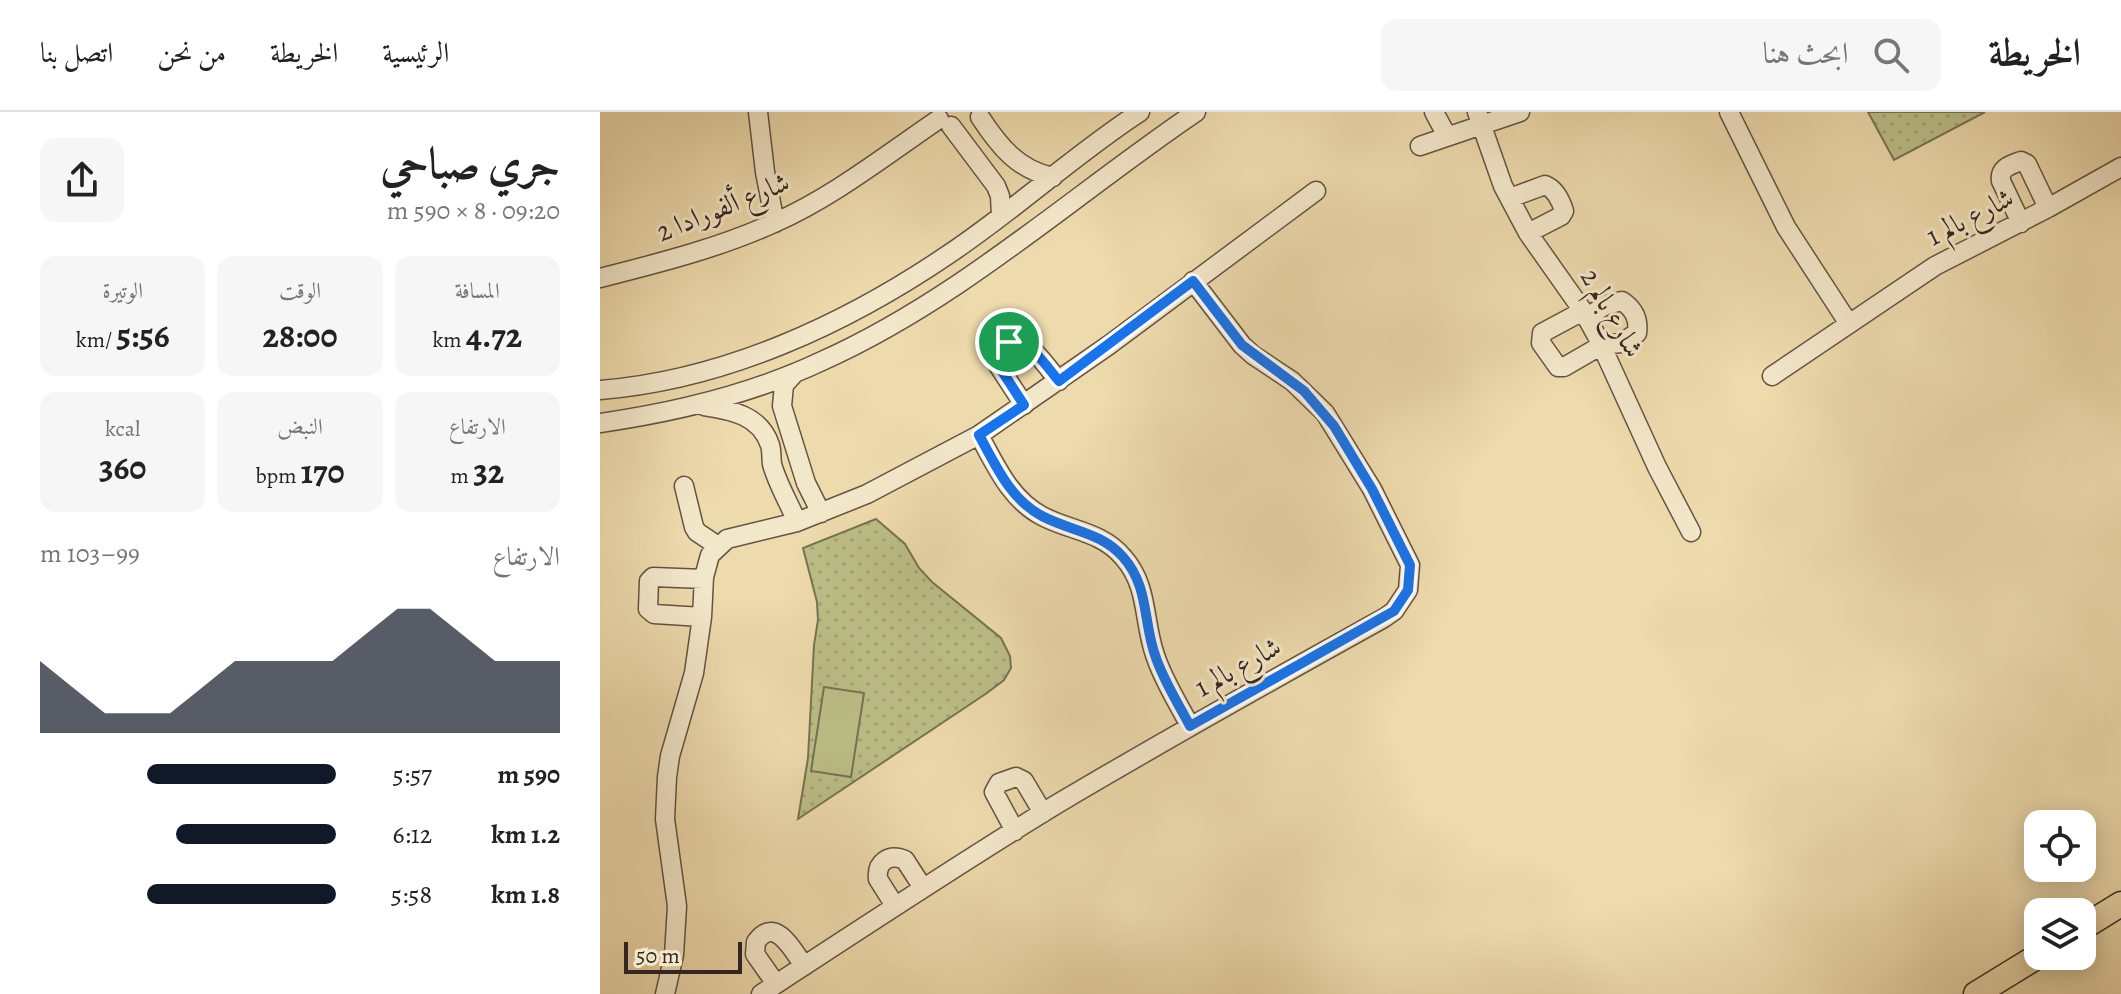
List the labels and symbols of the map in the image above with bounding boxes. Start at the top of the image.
street label: شارع ألفورادا 2 [650,162,797,255]
street label: شارع بالم 1 [1920,179,2022,260]
street label: شارع بالم 2 [1567,261,1653,367]
pin [975,308,1043,376]
street label: شارع بالم 1 [1188,628,1290,711]
scale bar [624,938,742,974]

